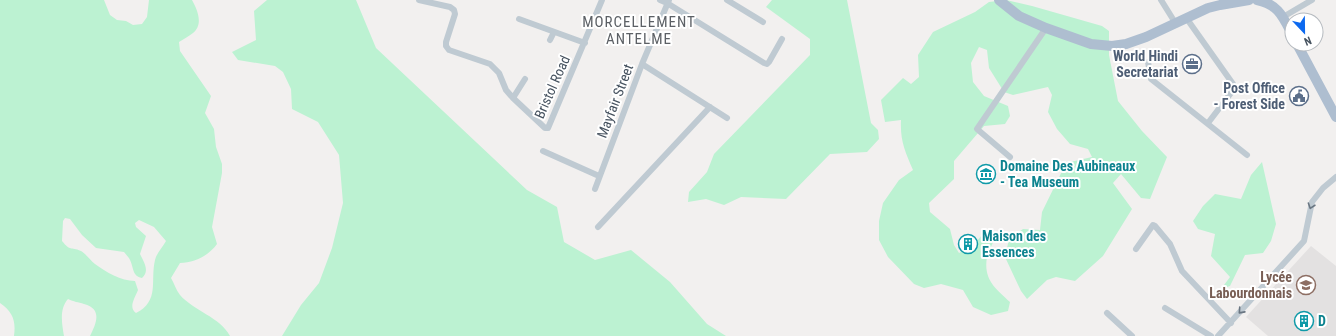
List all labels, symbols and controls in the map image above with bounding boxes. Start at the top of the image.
north arrow [1284,12,1324,52]
district label: MORCELLEMENT ANTELME [582,13,696,48]
text: N [1302,34,1313,48]
place label: World Hindi Secretariat [1113,48,1178,80]
street label: Bristol Road [531,53,573,121]
office icon: World Hindi Secretariat [1181,53,1203,75]
street label: Mayfair Street [594,62,636,140]
place label: Post Office - Forest Side [1213,80,1285,112]
public building icon: Post Office - Forest Side [1288,85,1310,107]
place label: Domaine Des Aubineaux - Tea Museum [1000,158,1136,190]
museum icon: Domaine Des Aubineaux - Tea Museum [975,163,997,185]
one-way arrow [1308,203,1316,210]
place label: Maison des Essences [982,228,1046,260]
building icon: Maison des Essences [957,233,979,255]
place label: Lycée Labourdonnais [1209,269,1292,301]
school or university icon: Lycée Labourdonnais [1295,274,1317,296]
one-way arrow [1238,307,1245,314]
building icon: D [1293,310,1315,332]
place label: D [1318,313,1326,329]

